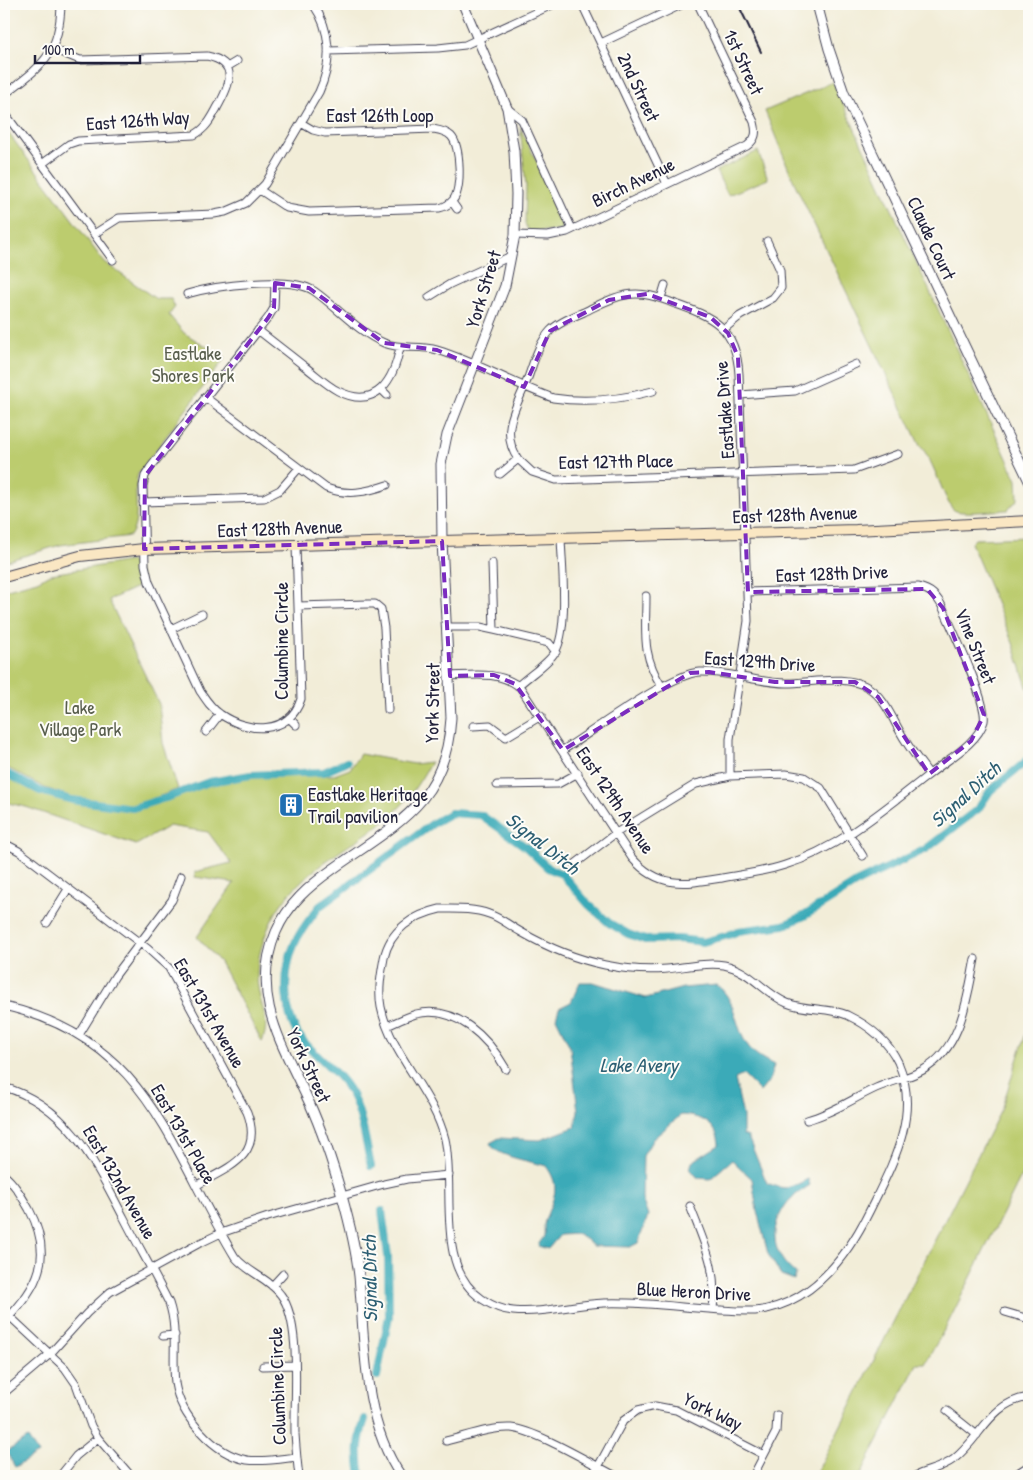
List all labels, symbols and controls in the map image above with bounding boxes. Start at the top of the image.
street label: 1st Street [718,25,771,99]
scale bar [35,32,140,64]
text: 100 m [42,39,75,60]
street label: 2nd Street [612,48,667,126]
street label: East 126th Loop [327,102,433,128]
street label: East 126th Way [85,103,191,137]
street label: Birch Avenue [587,151,679,213]
street label: Claude Court [901,192,963,284]
street label: York Street [459,247,507,331]
park label: Eastlake Shores Park [152,340,234,388]
street label: Eastlake Drive [708,360,740,460]
street label: East 127th Place [558,447,674,475]
street label: East 128th Avenue [732,499,858,529]
street label: East 128th Avenue [217,513,343,543]
street label: East 128th Drive [775,558,889,588]
street label: Columbine Circle [268,581,294,700]
street label: Vine Street [949,604,1003,688]
street label: East 129th Drive [703,644,817,678]
street label: York Street [418,662,446,743]
park label: Lake Village Park [39,694,121,742]
street label: East 129th Avenue [571,741,662,859]
water label: Signal Ditch [924,754,1008,834]
place label: Eastlake Heritage Trail pavilion [308,781,428,829]
building icon: Eastlake Heritage Trail pavilion [278,792,304,818]
water label: Signal Ditch [500,806,587,882]
street label: East 131st Avenue [168,953,252,1073]
street label: York Street [280,1023,338,1107]
water label: Lake Avery [600,1051,681,1079]
street label: East 131st Place [145,1079,223,1189]
street label: East 132nd Avenue [77,1121,163,1244]
water label: Signal Ditch [355,1234,384,1322]
street label: Blue Heron Drive [636,1275,752,1307]
street label: Columbine Circle [262,1326,292,1446]
street label: York Way [679,1386,747,1436]

